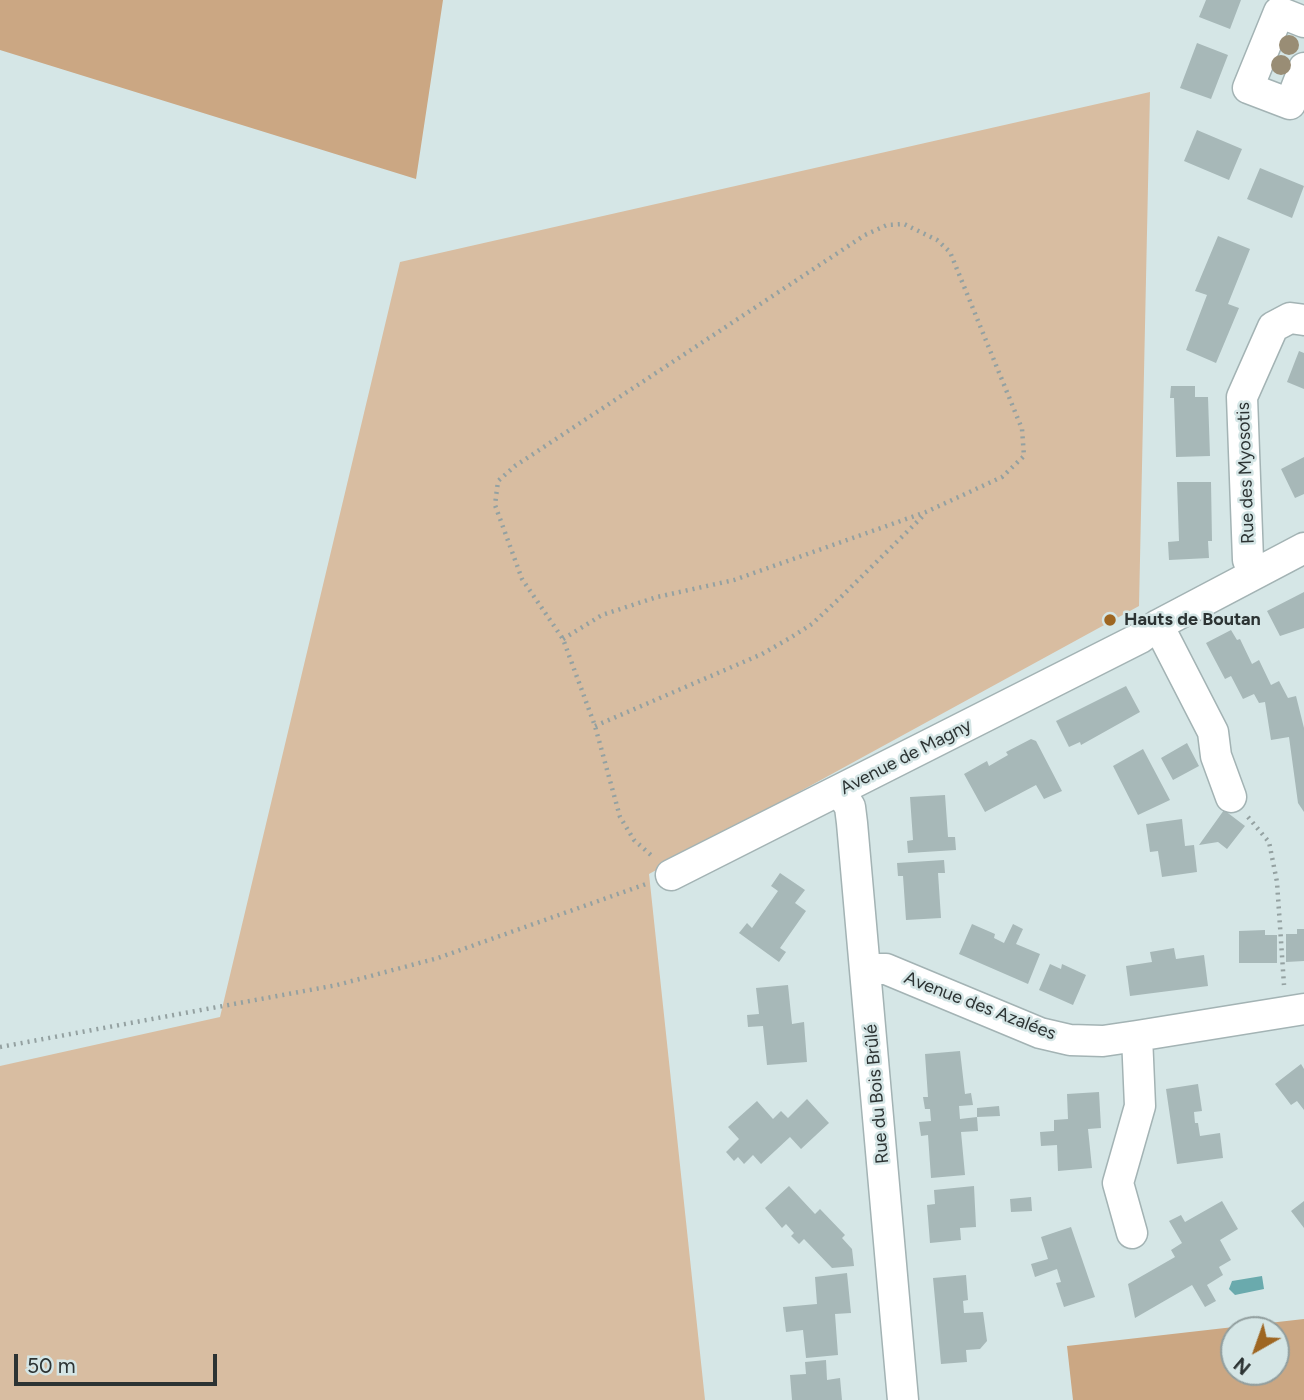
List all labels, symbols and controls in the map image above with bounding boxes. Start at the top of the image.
street label: Rue des Myosotis [1233,402,1259,544]
place label: Hauts de Boutan [1124,609,1261,631]
marker: Hauts de Boutan [1102,612,1118,628]
street label: Avenue de Magny [837,715,975,799]
street label: Avenue des Azalées [901,967,1059,1045]
street label: Rue du Bois Brûlé [860,1023,894,1165]
north arrow [1220,1316,1290,1386]
scale bar [18,1340,220,1384]
text: N [1229,1352,1255,1379]
text: 50 m [27,1353,76,1378]

